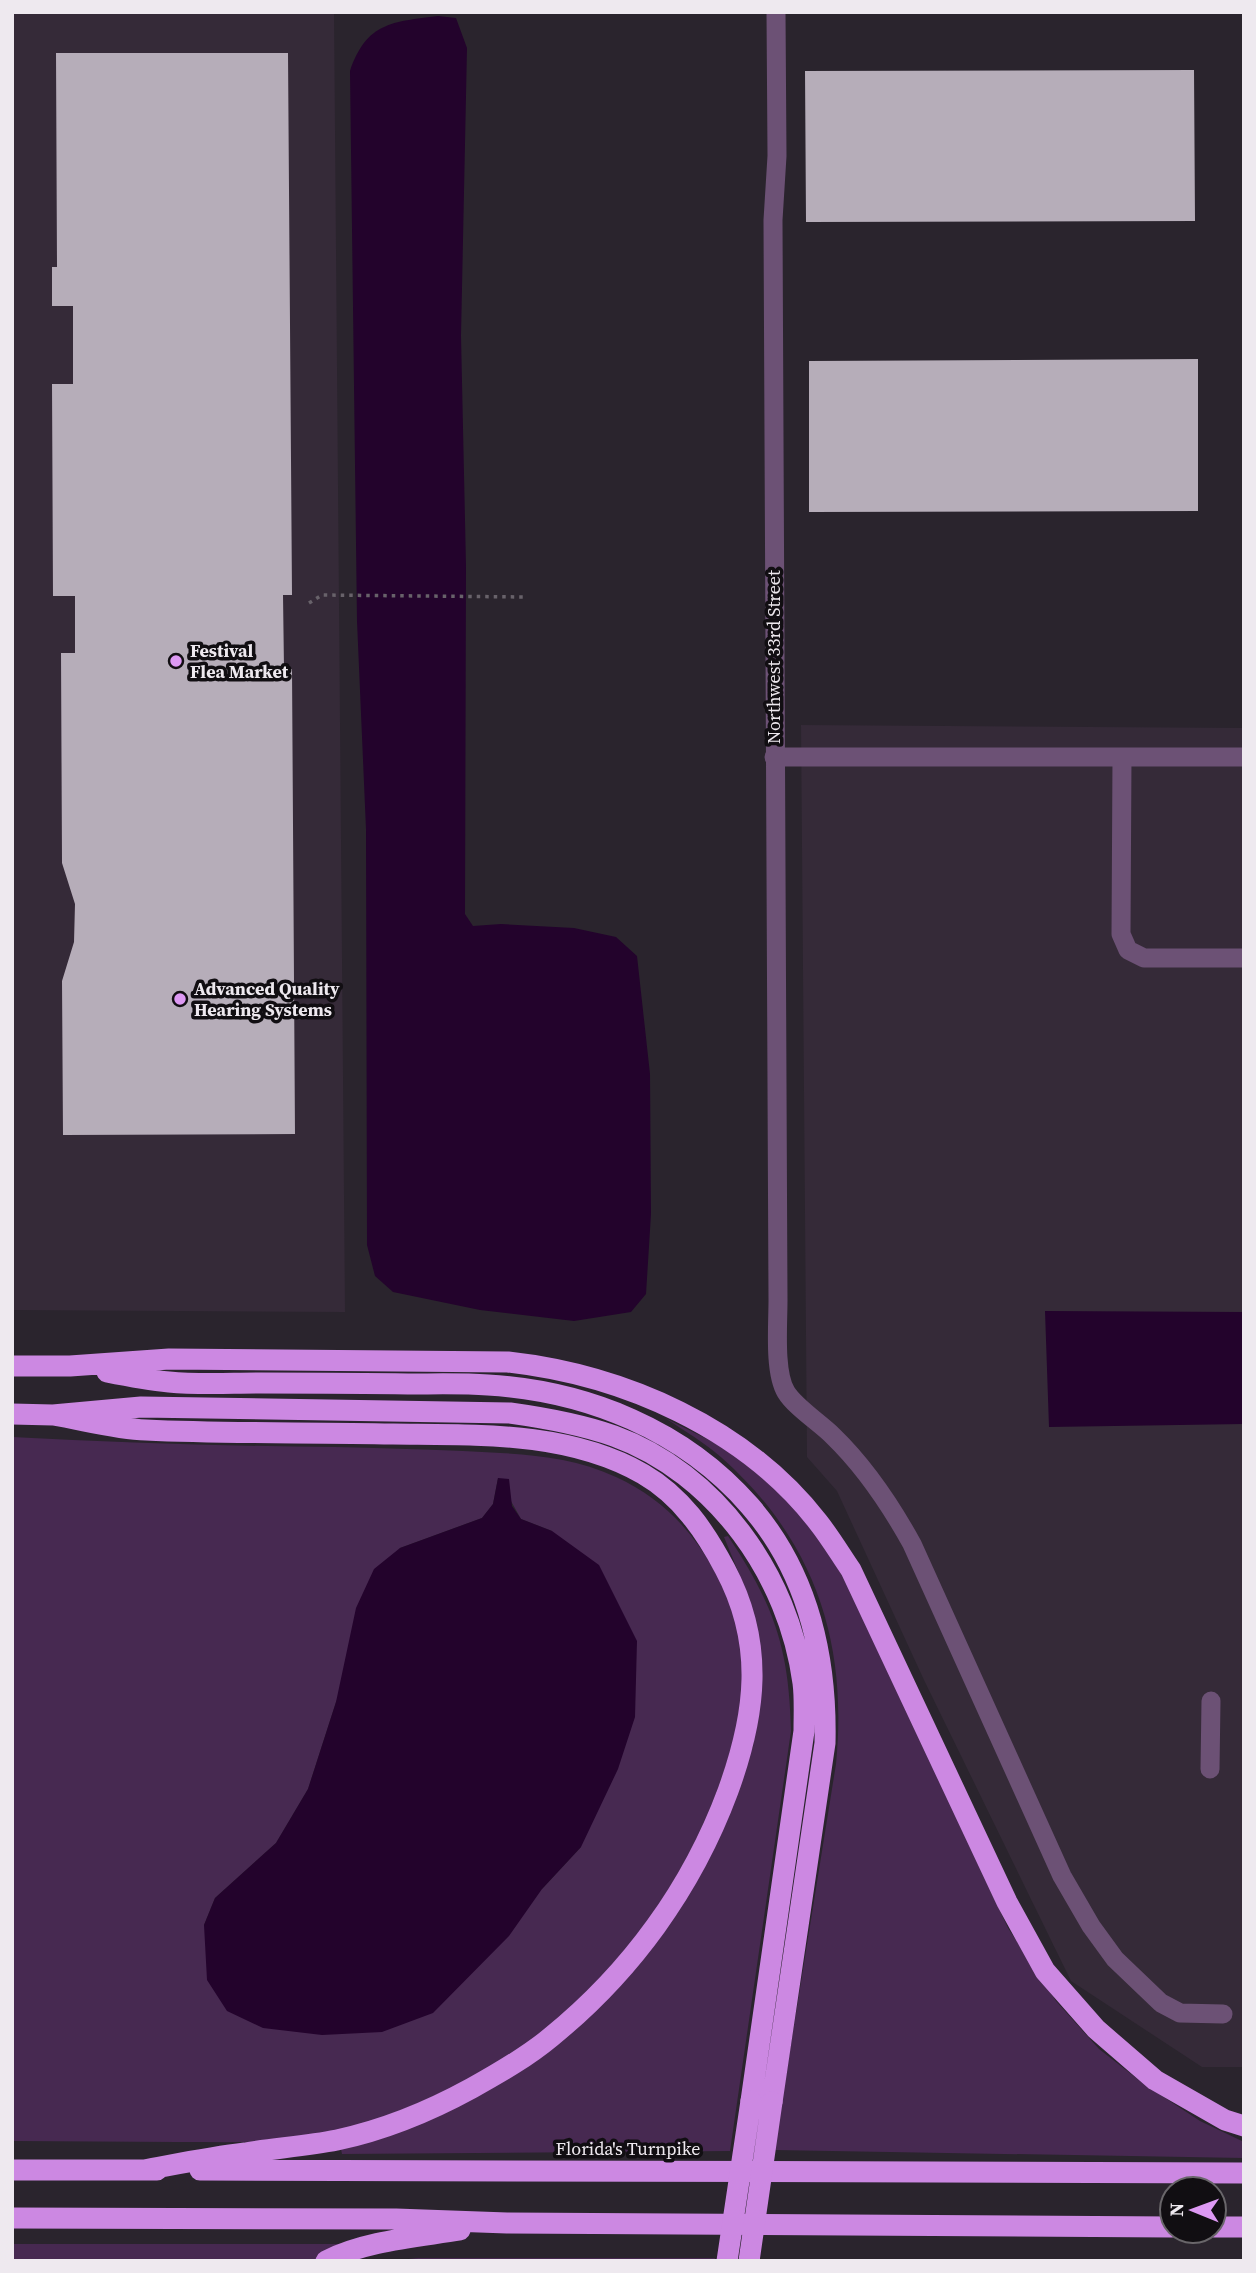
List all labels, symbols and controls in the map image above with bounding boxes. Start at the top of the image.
street label: Northwest 33rd Street [761,570,786,744]
place label: Festival Flea Market [190,638,289,684]
marker: Festival Flea Market [168,653,184,669]
place label: Advanced Quality Hearing Systems [194,976,340,1022]
marker: Advanced Quality Hearing Systems [172,991,188,1007]
street label: Florida's Turnpike [556,2136,700,2161]
north arrow [1158,2175,1228,2245]
text: N [1163,2202,1189,2217]

